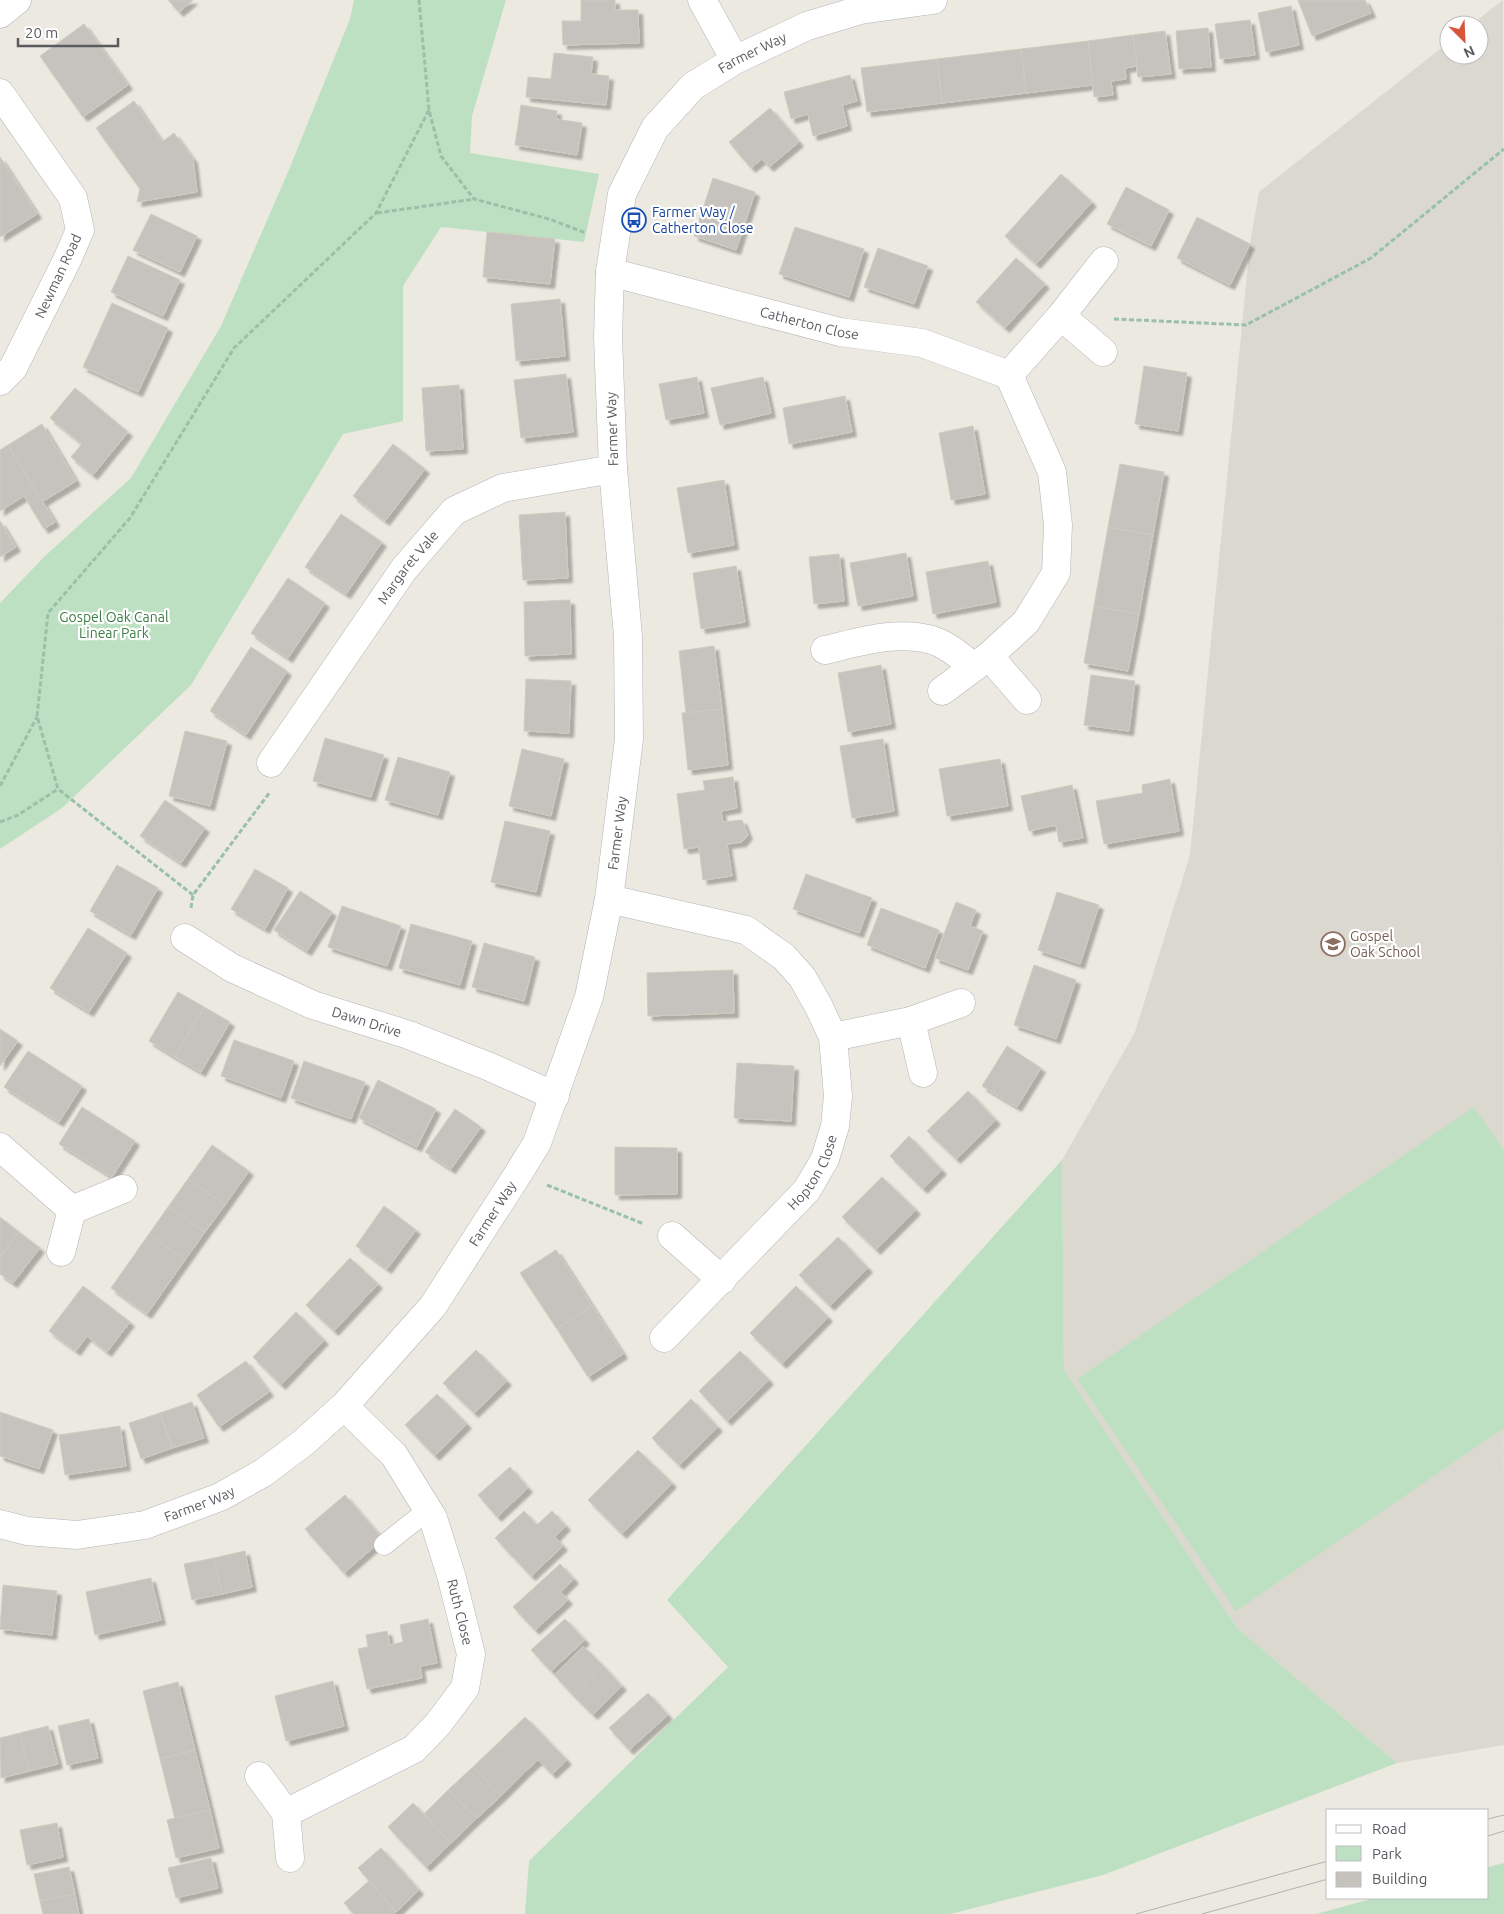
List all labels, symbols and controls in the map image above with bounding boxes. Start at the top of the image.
scale bar [18,15,118,47]
north arrow [1439,15,1489,65]
text: 20 m [25,24,58,41]
street label: Farmer Way [715,29,789,77]
text: N [1461,42,1477,61]
place label: Farmer Way / Catherton Close [652,204,753,236]
bus stop icon: Farmer Way / Catherton Close [621,207,647,233]
street label: Newman Road [31,231,85,321]
street label: Catherton Close [758,303,860,342]
street label: Farmer Way [603,391,621,466]
street label: Margaret Vale [374,527,442,607]
park label: Gospel Oak Canal Linear Park [59,609,169,641]
street label: Farmer Way [605,795,630,871]
place label: Gospel Oak School [1350,928,1421,960]
school or university icon: Gospel Oak School [1320,931,1346,957]
street label: Dawn Drive [330,1003,404,1040]
street label: Hopton Close [784,1133,840,1213]
street label: Farmer Way [466,1178,519,1249]
street label: Farmer Way [162,1482,237,1525]
street label: Ruth Close [444,1577,476,1647]
legend [1326,1809,1489,1899]
text: Road [1372,1820,1407,1837]
text: Park [1372,1845,1402,1862]
text: Building [1372,1870,1427,1887]

